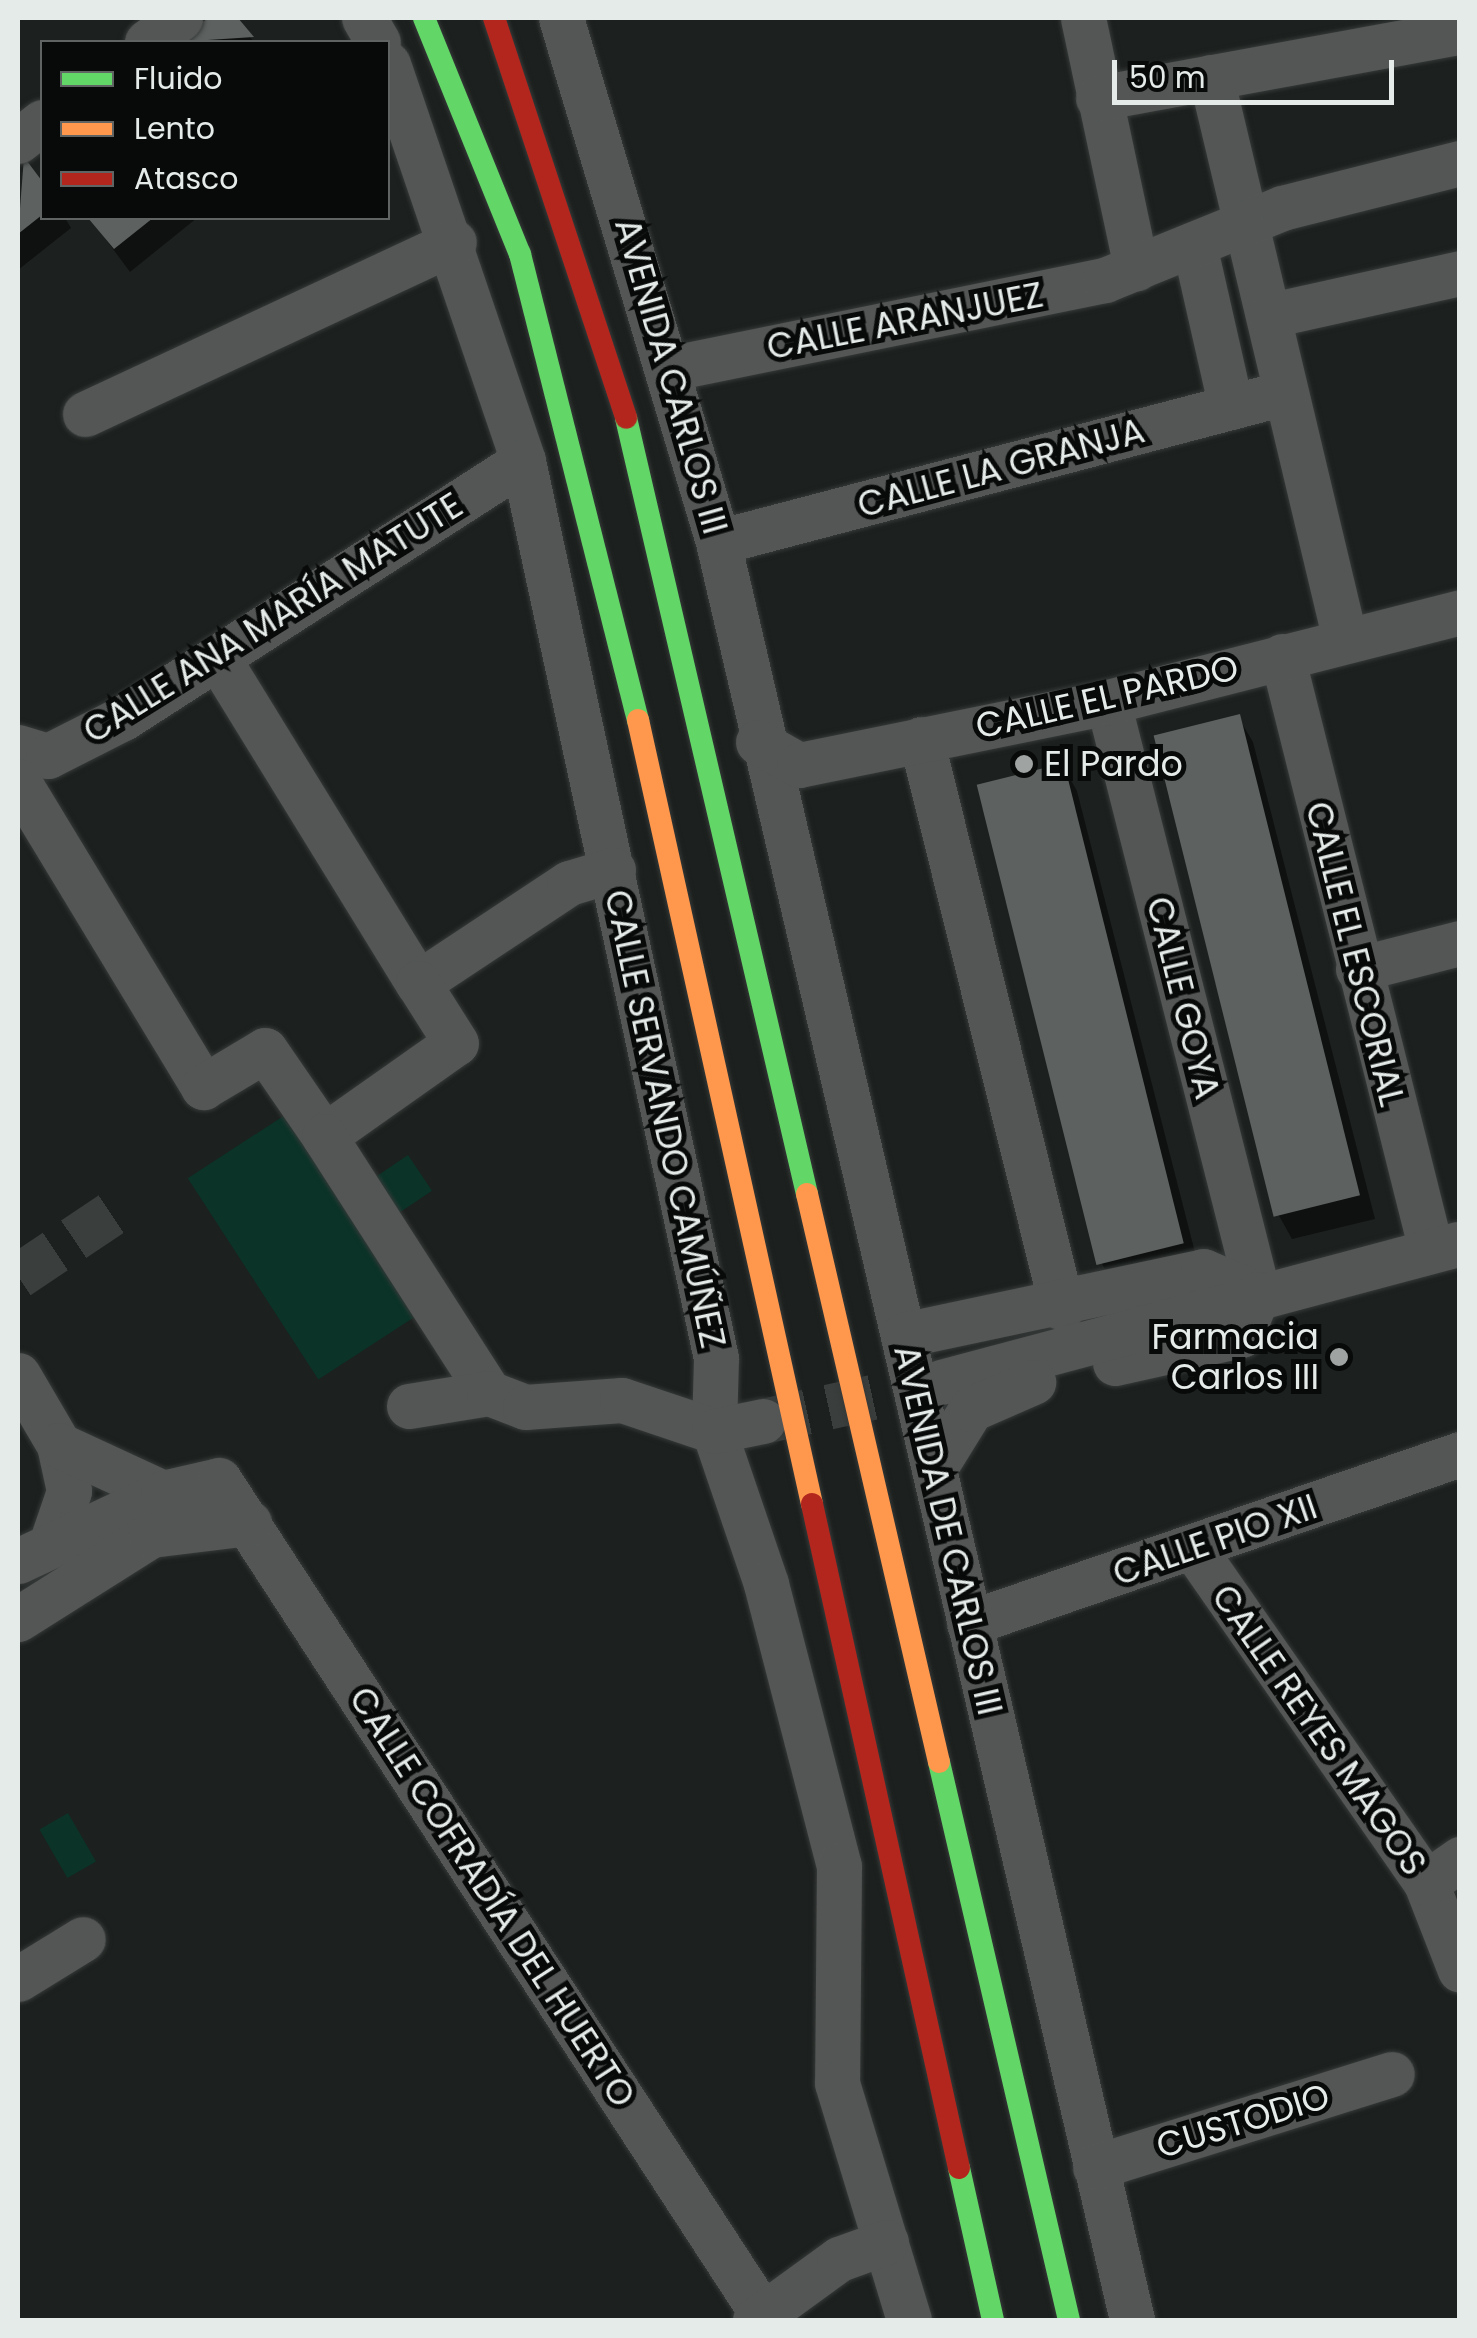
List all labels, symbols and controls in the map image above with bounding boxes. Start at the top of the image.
legend [40,40,390,220]
scale bar [1117,40,1400,102]
text: 50 m [1129,56,1206,99]
text: Fluido [134,57,223,100]
text: Lento [134,107,215,150]
text: Atasco [134,157,239,200]
street label: AVENIDA CARLOS III [606,213,736,539]
street label: CALLE ARANJUEZ [763,274,1047,368]
street label: CALLE LA GRANJA [853,410,1149,526]
street label: CALLE ANA MARÍA MATUTE [76,484,470,752]
street label: CALLE EL PARDO [972,646,1242,748]
place label: El Pardo [1044,743,1183,785]
marker: El Pardo [1013,753,1035,775]
street label: CALLE EL ESCORIAL [1297,797,1413,1111]
street label: CALLE SERVANDO CAMÚÑEZ [596,886,734,1352]
street label: CALLE GOYA [1138,893,1228,1103]
place label: Farmacia Carlos III [1151,1316,1319,1398]
street label: AVENIDA DE CARLOS III [885,1341,1011,1719]
marker: Farmacia Carlos III [1328,1346,1350,1368]
street label: CALLE PIO XII [1108,1485,1322,1595]
street label: CALLE REYES MAGOS [1203,1577,1435,1883]
street label: CALLE COFRADÍA DEL HUERTO [340,1679,644,2115]
street label: CUSTODIO [1152,2075,1334,2167]

